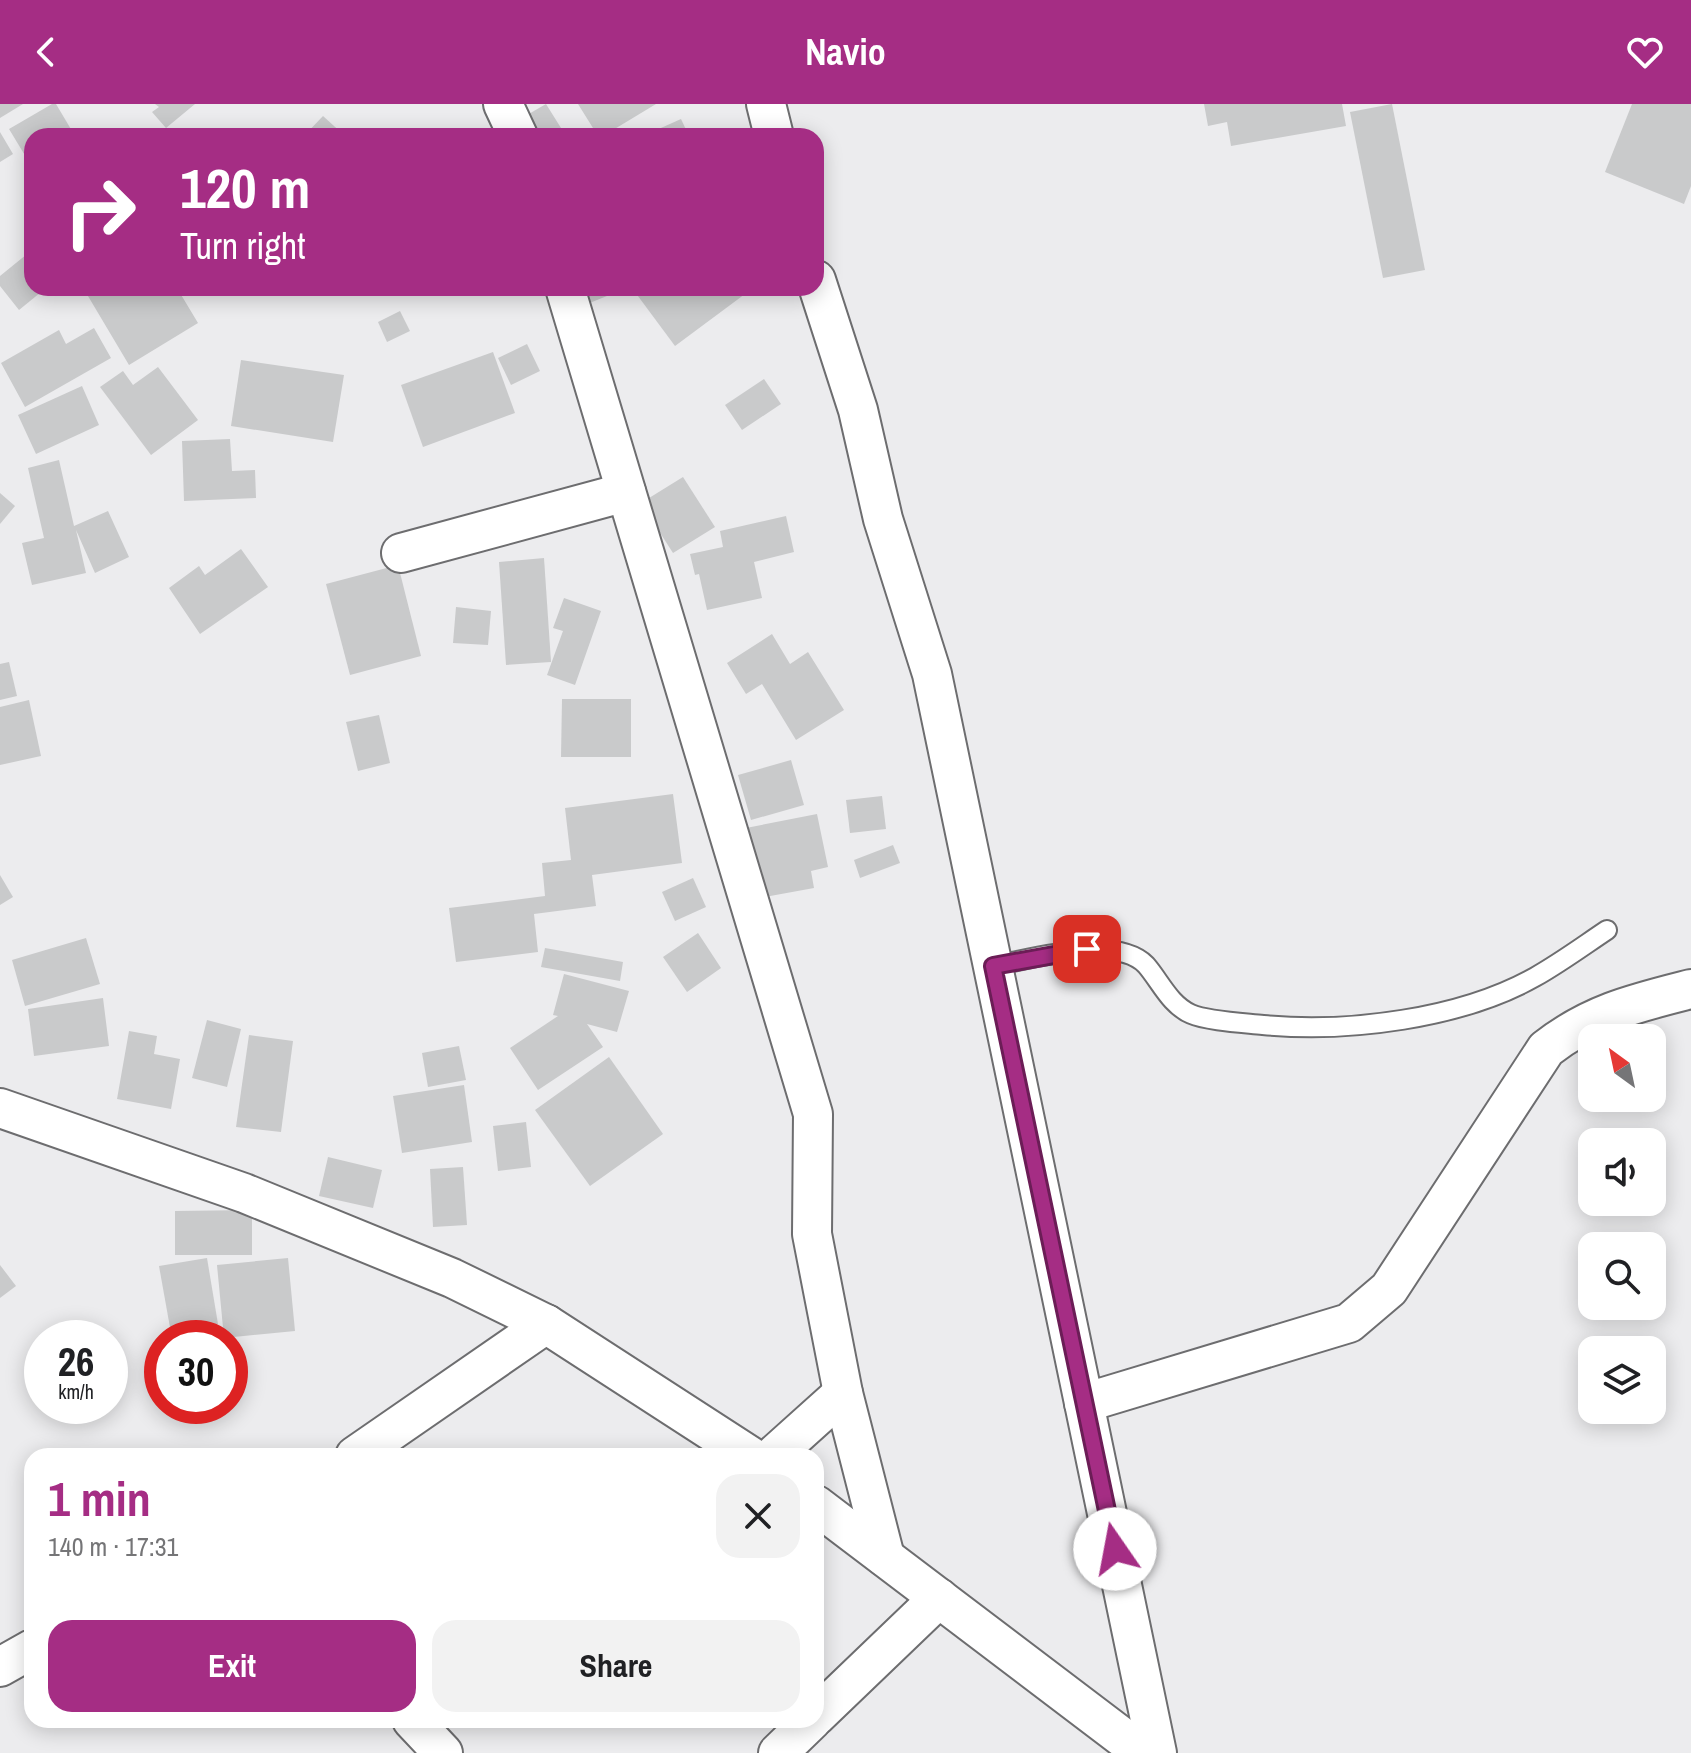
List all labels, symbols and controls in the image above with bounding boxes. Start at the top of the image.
text: Navio [805,28,886,76]
icon: back [24,30,68,74]
icon: heart [1623,30,1667,74]
text: 120 m [180,150,310,225]
icon: right [48,160,152,264]
text: Turn right [180,222,305,270]
pin [1053,915,1121,983]
icon: arrive [1065,927,1109,971]
north arrow [1578,1024,1666,1112]
map controls [1578,1024,1666,1424]
button: sound [1578,1128,1666,1216]
button: search [1578,1232,1666,1320]
speed limit sign: 30 [144,1320,248,1424]
text: 26 [58,1335,94,1388]
button: layers [1578,1336,1666,1424]
text: km/h [58,1378,94,1405]
text: 1 min [48,1466,151,1531]
button: close [716,1474,800,1558]
position arrow [1073,1507,1157,1591]
text: 140 m · 17:31 [48,1529,178,1564]
button: Exit [48,1620,416,1712]
button: Share [432,1620,800,1712]

